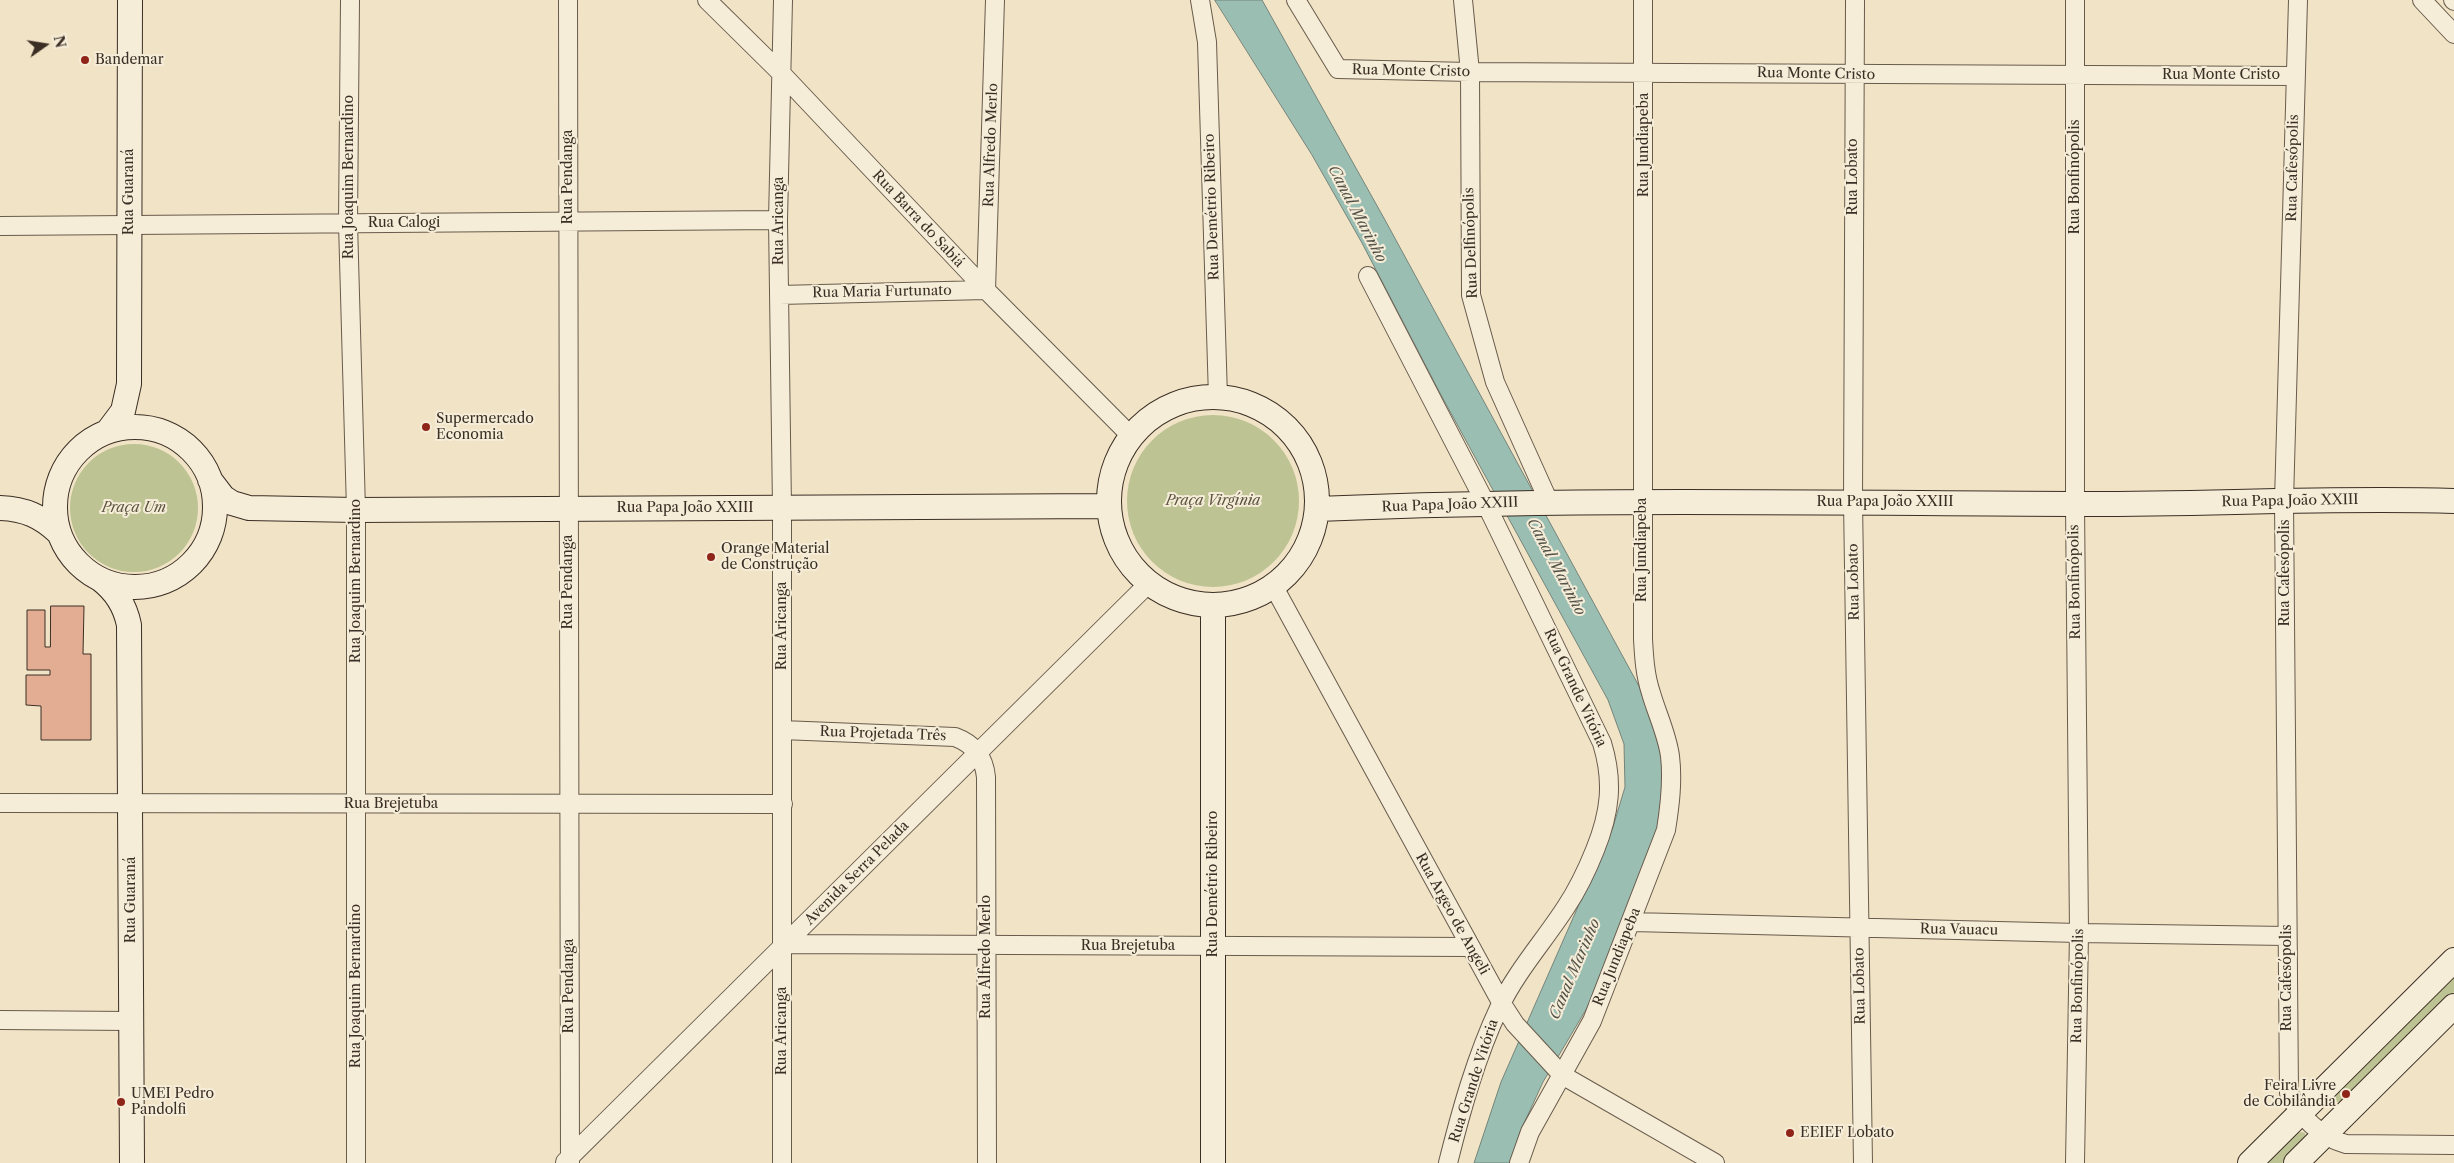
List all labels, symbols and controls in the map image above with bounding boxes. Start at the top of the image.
north arrow [20,20,70,70]
text: N [49,34,70,50]
place label: Bandemar [95,52,164,68]
marker: Bandemar [79,54,91,66]
street label: Rua Monte Cristo [1352,62,1470,80]
street label: Rua Monte Cristo [1757,65,1875,83]
street label: Rua Monte Cristo [2162,67,2280,83]
street label: Rua Alfredo Merlo [980,83,1002,207]
street label: Rua Jundiapeba [1636,93,1652,197]
street label: Rua Joaquim Bernardino [341,95,357,259]
street label: Rua Cafesópolis [2284,114,2302,222]
street label: Rua Bonfinópolis [2067,119,2083,235]
street label: Rua Pendanga [560,130,576,224]
street label: Rua Demétrio Ribeiro [1201,133,1223,281]
street label: Rua Lobato [1845,138,1861,216]
street label: Rua Guaraná [121,149,137,235]
water label: Canal Marinho [1324,162,1390,266]
street label: Rua Barra do Sabiá [869,167,967,271]
street label: Rua Aricanga [771,177,787,265]
street label: Rua Delfinópolis [1461,187,1481,299]
street label: Rua Calogi [368,215,440,231]
street label: Rua Maria Furtunato [812,282,952,302]
place label: Supermercado Economia [436,411,534,444]
marker: Supermercado Economia [420,421,432,433]
street label: Rua Papa João XXIII [2221,491,2359,511]
park label: Praça Virgínia [1166,493,1260,509]
street label: Rua Papa João XXIII [1381,494,1519,516]
street label: Rua Papa João XXIII [1816,494,1954,510]
street label: Rua Jundiapeba [1634,498,1650,602]
street label: Rua Joaquim Bernardino [348,499,364,663]
park label: Praça Um [102,500,166,516]
street label: Rua Papa João XXIII [616,500,754,516]
water label: Canal Marinho [1523,515,1589,619]
street label: Rua Cafesópolis [2277,519,2293,627]
street label: Rua Bonfinópolis [2066,524,2084,640]
street label: Rua Pendanga [560,535,576,629]
place label: Orange Material de Construção [721,541,829,574]
street label: Rua Lobato [1845,543,1863,621]
marker: Orange Material de Construção [705,551,717,563]
street label: Rua Aricanga [774,582,790,670]
street label: Rua Grande Vitória [1540,626,1610,750]
street label: Rua Projetada Três [819,723,947,745]
street label: Rua Brejetuba [344,796,438,812]
street label: Rua Demétrio Ribeiro [1205,811,1221,957]
street label: Avenida Serra Pelada [801,817,913,929]
street label: Rua Argeo de Angeli [1412,850,1492,978]
street label: Rua Guaraná [123,857,139,943]
street label: Rua Alfredo Merlo [978,895,994,1019]
street label: Rua Joaquim Bernardino [348,904,364,1068]
street label: Rua Jundiapeba [1590,905,1644,1009]
water label: Canal Marinho [1546,916,1604,1022]
street label: Rua Vauacu [1920,921,1998,939]
street label: Rua Cafesópolis [2279,924,2295,1032]
street label: Rua Bonfinópolis [2069,928,2087,1044]
street label: Rua Brejetuba [1081,938,1175,954]
street label: Rua Pendanga [561,939,577,1033]
street label: Rua Lobato [1851,947,1869,1025]
street label: Rua Aricanga [774,987,790,1075]
street label: Rua Grande Vitória [1446,1017,1502,1145]
place label: Feira Livre de Cobilândia [2243,1078,2336,1110]
place label: UMEI Pedro Pandolfi [131,1086,214,1118]
marker: Feira Livre de Cobilândia [2340,1088,2352,1100]
marker: UMEI Pedro Pandolfi [115,1096,127,1108]
place label: EEIEF Lobato [1800,1125,1894,1141]
marker: EEIEF Lobato [1784,1127,1796,1139]

